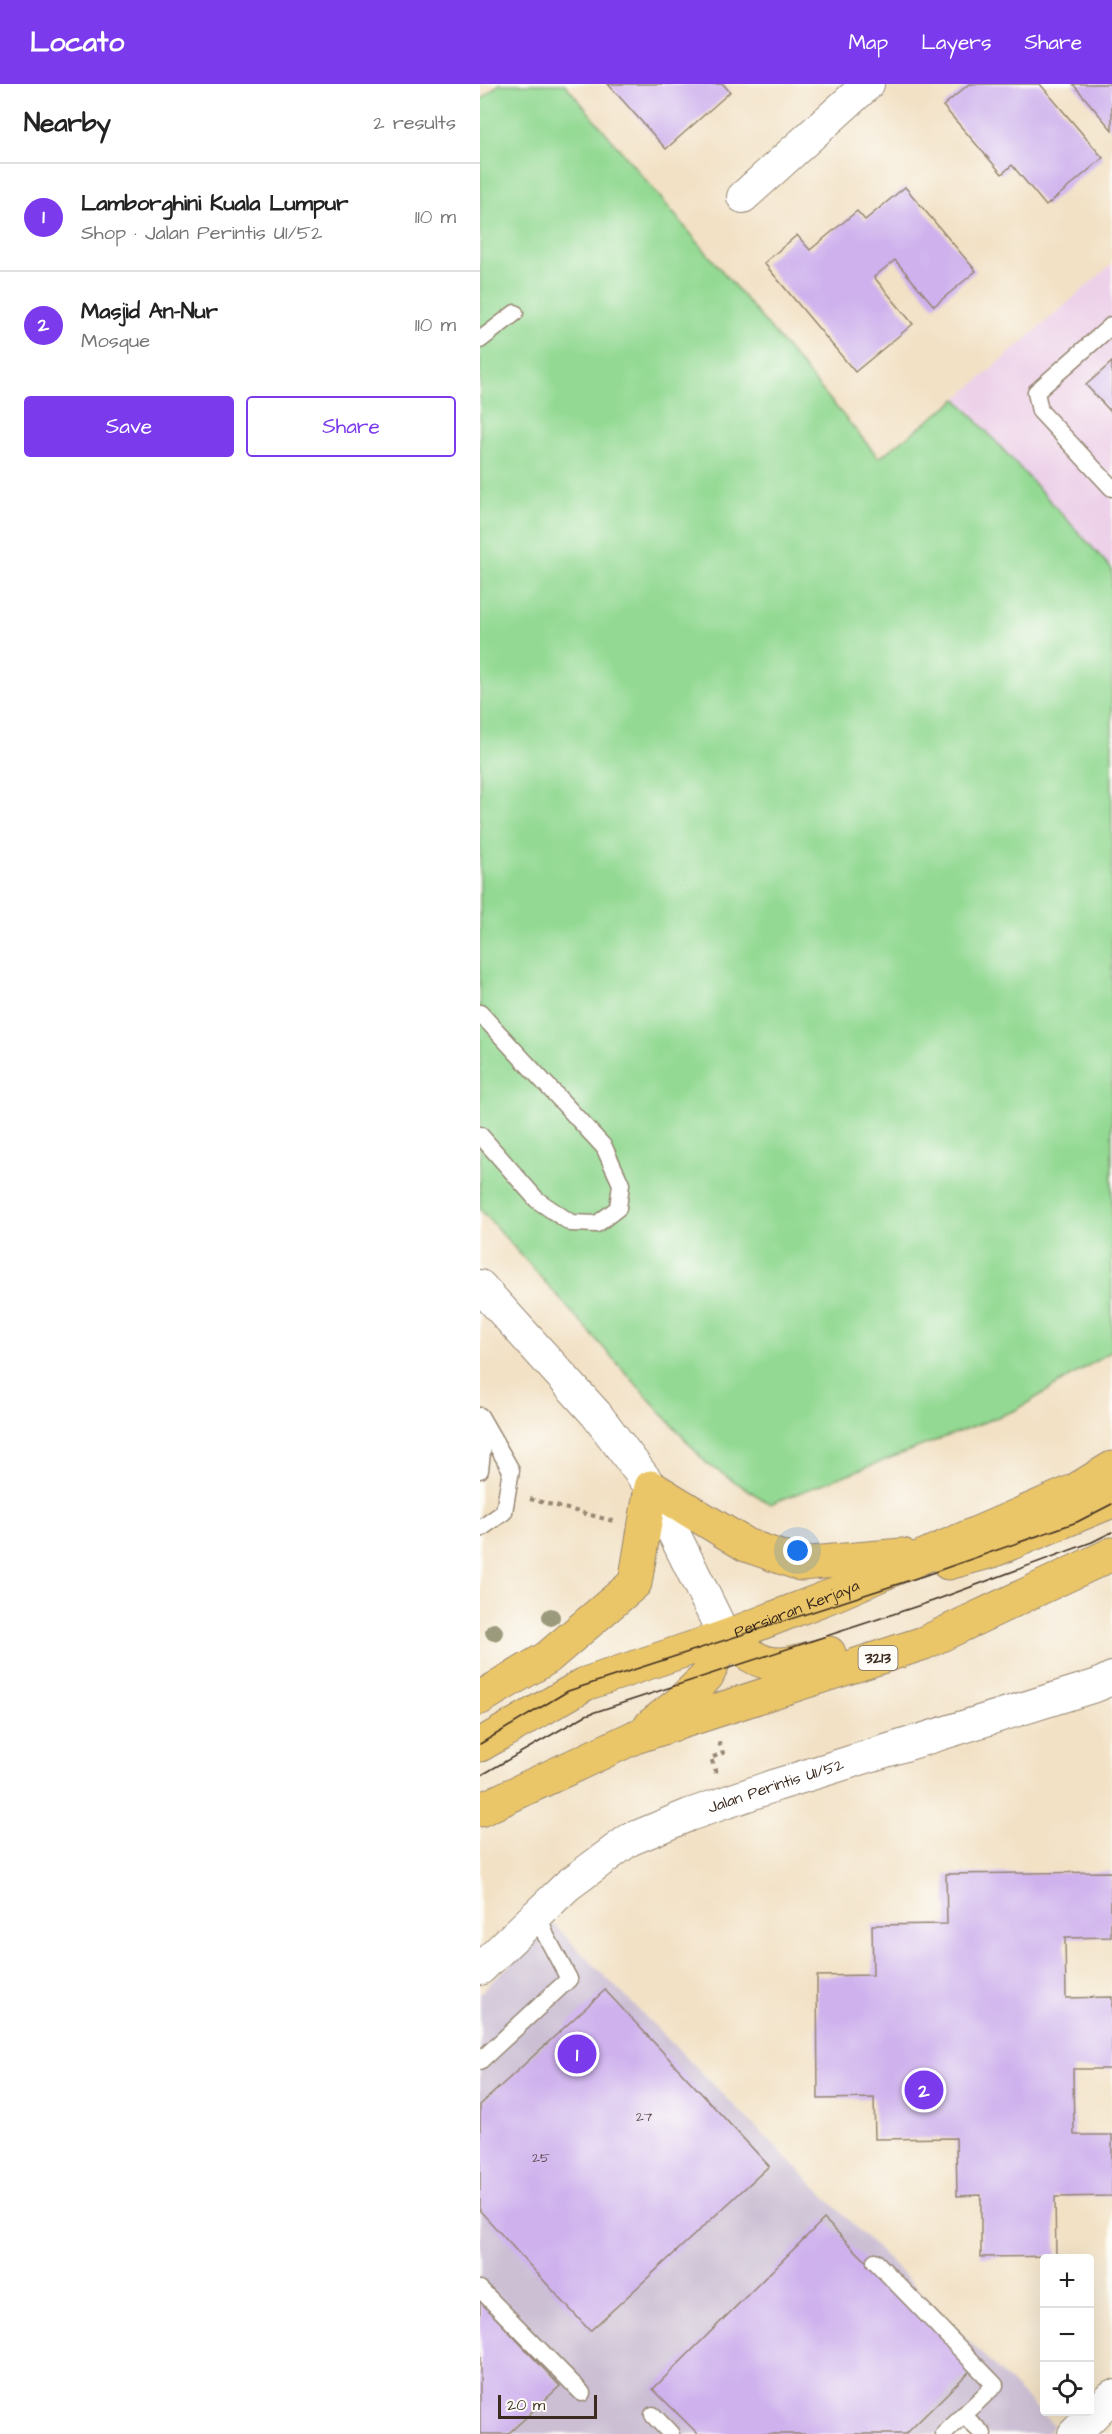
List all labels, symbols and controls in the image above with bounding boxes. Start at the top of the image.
text: Locato [30,23,124,62]
text: Map [848,28,888,57]
text: Layers [921,28,991,57]
text: Share [1024,28,1082,57]
text: Nearby [24,105,111,141]
text: 2 results [373,109,456,137]
text: Lamborghini Kuala Lumpur [81,188,348,219]
text: 1 [42,203,45,231]
text: 110 m [415,203,456,231]
text: Shop · Jalan Perintis U1/52 [81,219,322,247]
text: Masjid An-Nur [81,296,218,327]
text: 2 [38,311,49,339]
text: 110 m [415,311,456,339]
text: Mosque [81,327,150,355]
button: Save [24,396,234,457]
button: Share [246,396,456,457]
your location [783,1536,812,1565]
street label: Persiaran Kerjaya [731,1574,863,1643]
road number: 3213 [858,1646,898,1670]
street label: Jalan Perintis U1/52 [705,1754,847,1819]
pin: 1 [558,2032,596,2076]
pin: 2 [904,2068,944,2112]
house number: 27 [636,2107,653,2127]
house number: 25 [532,2148,550,2168]
map controls [1040,2254,1094,2416]
button: + [1040,2254,1094,2308]
button: − [1040,2308,1094,2362]
button: locate [1040,2362,1094,2416]
scale bar [498,2392,597,2420]
text: 20 m [507,2394,545,2416]

